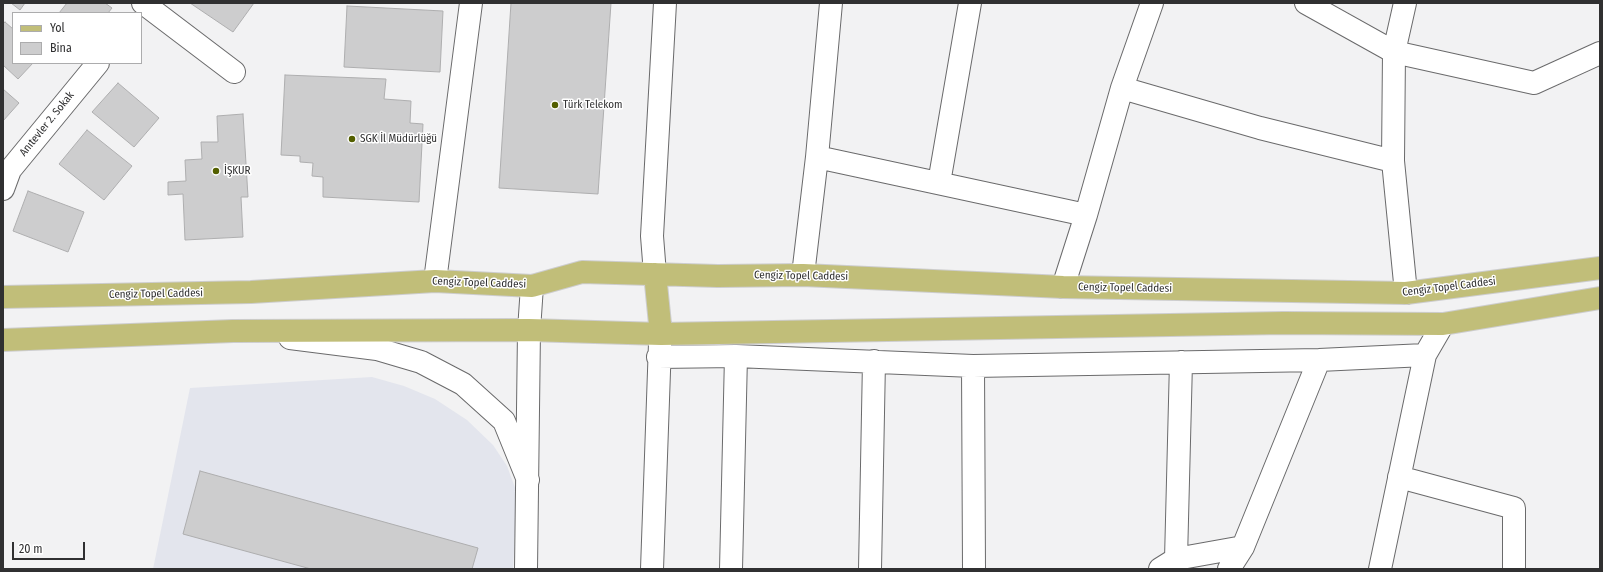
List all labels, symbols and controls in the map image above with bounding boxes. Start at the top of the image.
legend [12,12,142,64]
text: Yol [50,21,65,35]
text: Bina [50,41,72,55]
street label: Anıtevler 2. Sokak [17,89,77,159]
place label: Türk Telekom [563,98,622,112]
marker: Türk Telekom [550,100,560,110]
place label: SGK İl Müdürlüğü [360,132,437,146]
marker: SGK İl Müdürlüğü [347,134,357,144]
place label: İŞKUR [224,164,251,178]
marker: İŞKUR [211,166,221,176]
street label: Cengiz Topel Caddesi [754,269,848,283]
street label: Cengiz Topel Caddesi [432,275,526,291]
street label: Cengiz Topel Caddesi [1402,275,1496,299]
street label: Cengiz Topel Caddesi [1078,281,1172,295]
street label: Cengiz Topel Caddesi [109,287,203,301]
scale bar [14,534,87,560]
text: 20 m [19,542,43,556]

